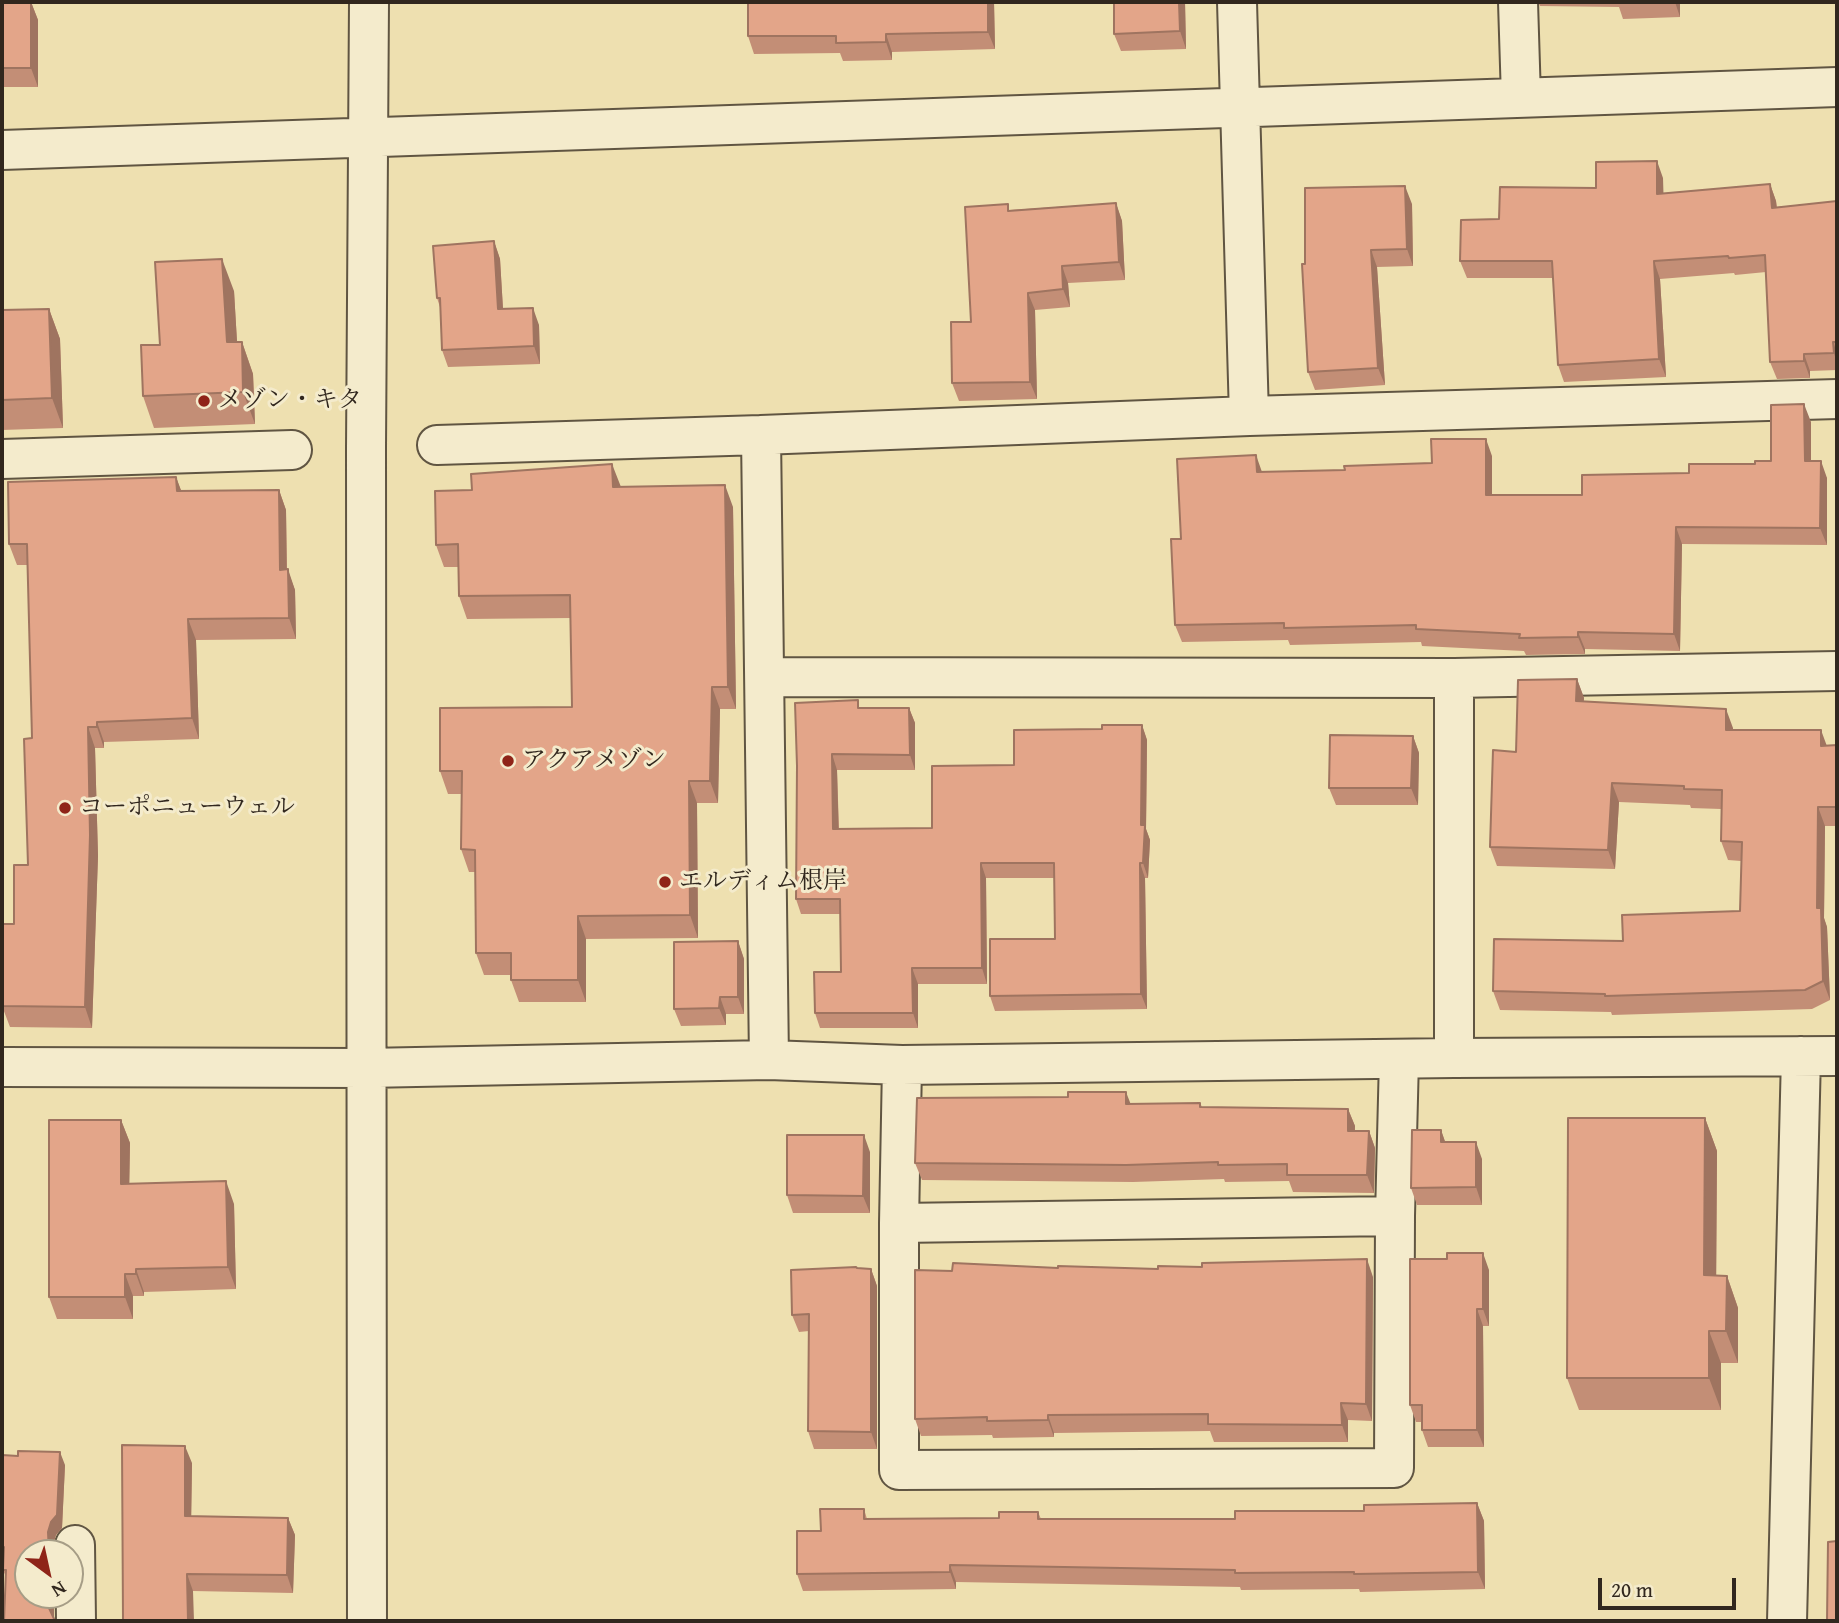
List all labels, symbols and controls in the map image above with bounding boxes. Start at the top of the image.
place label: メゾン・キタ [218,387,362,415]
marker: メゾン・キタ [196,393,212,409]
place label: アクアメゾン [522,747,666,775]
marker: アクアメゾン [500,753,516,769]
place label: コーポニューウェル [79,794,295,822]
marker: コーポニューウェル [57,800,73,816]
place label: エルディム根岸 [679,868,847,896]
marker: エルディム根岸 [657,874,673,890]
north arrow [14,1539,84,1609]
scale bar [1601,1564,1739,1608]
text: 20 m [1611,1574,1653,1605]
text: N [46,1575,72,1605]

